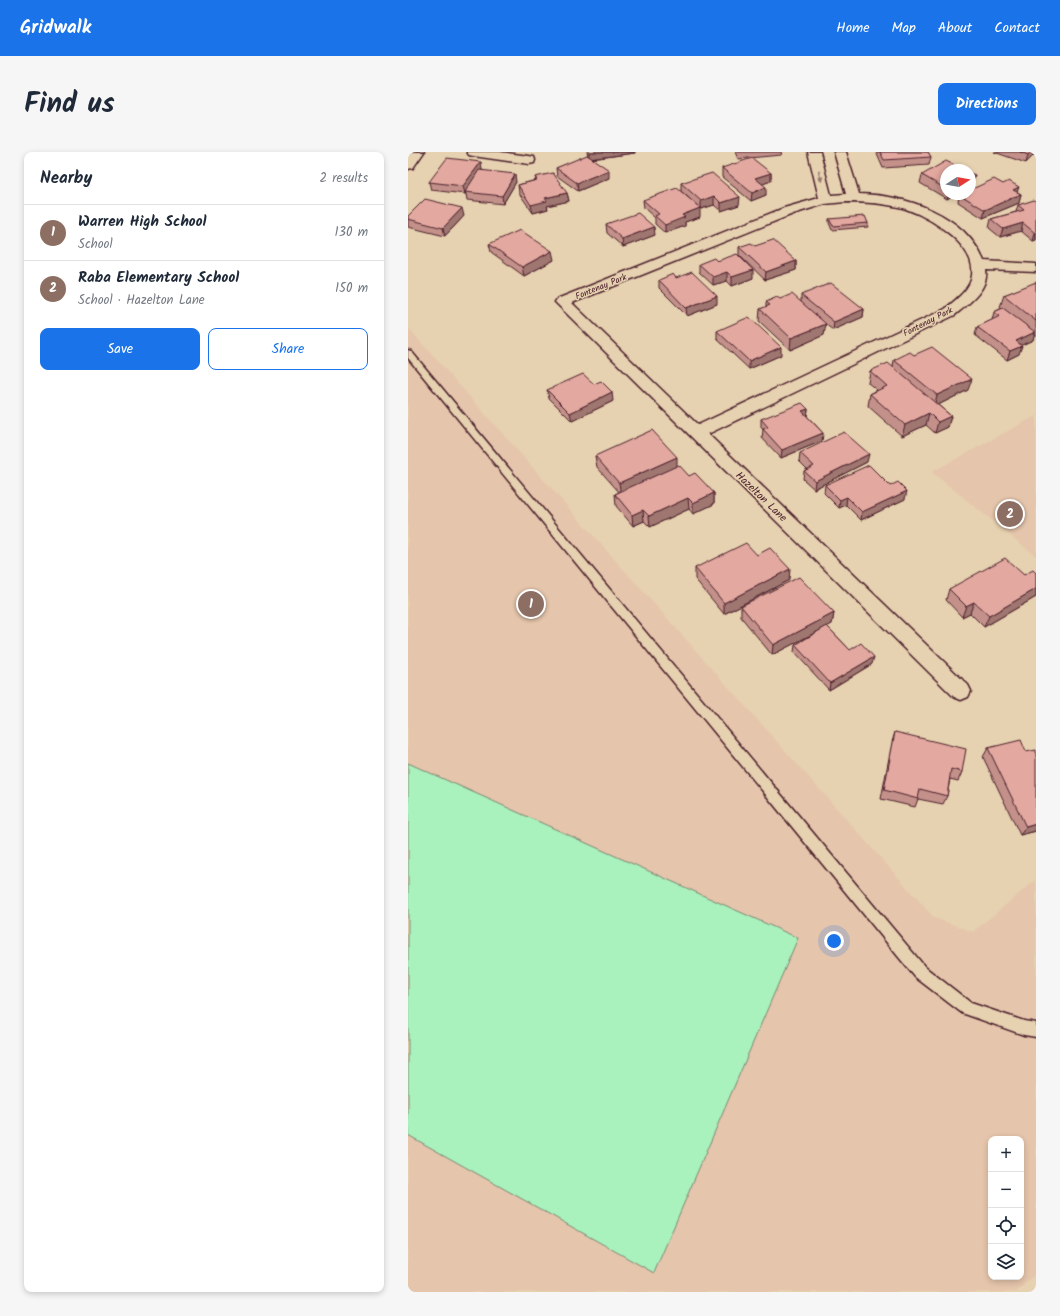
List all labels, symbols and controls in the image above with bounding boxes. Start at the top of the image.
text: Gridwalk [20,13,91,43]
text: Home [836,17,870,39]
text: Map [892,17,916,39]
text: About [938,17,972,39]
text: Contact [994,17,1040,39]
text: Find us [24,82,115,127]
button: Directions [938,83,1036,125]
north arrow [940,164,976,200]
text: Nearby [40,165,92,192]
text: 2 results [320,168,368,189]
one-way arrow [817,170,823,182]
text: Warren High School [78,210,207,234]
text: 1 [51,222,55,243]
text: 130 m [334,222,368,243]
text: School [78,234,113,255]
text: Raba Elementary School [78,266,239,290]
street label: Fontenay Park [573,270,630,304]
text: 2 [49,278,57,299]
text: 150 m [335,278,368,299]
text: School · Hazelton Lane [78,290,205,311]
street label: Fontenay Park [900,303,956,341]
button: Save [40,328,200,370]
button: Share [208,328,368,370]
street label: Hazelton Lane [731,467,791,527]
pin: 2 [997,499,1023,529]
pin: 1 [518,589,544,619]
your location [824,931,844,951]
map controls [988,1136,1024,1280]
button: + [988,1136,1024,1172]
button: − [988,1172,1024,1208]
button: locate [988,1208,1024,1244]
button: layers [988,1244,1024,1280]

